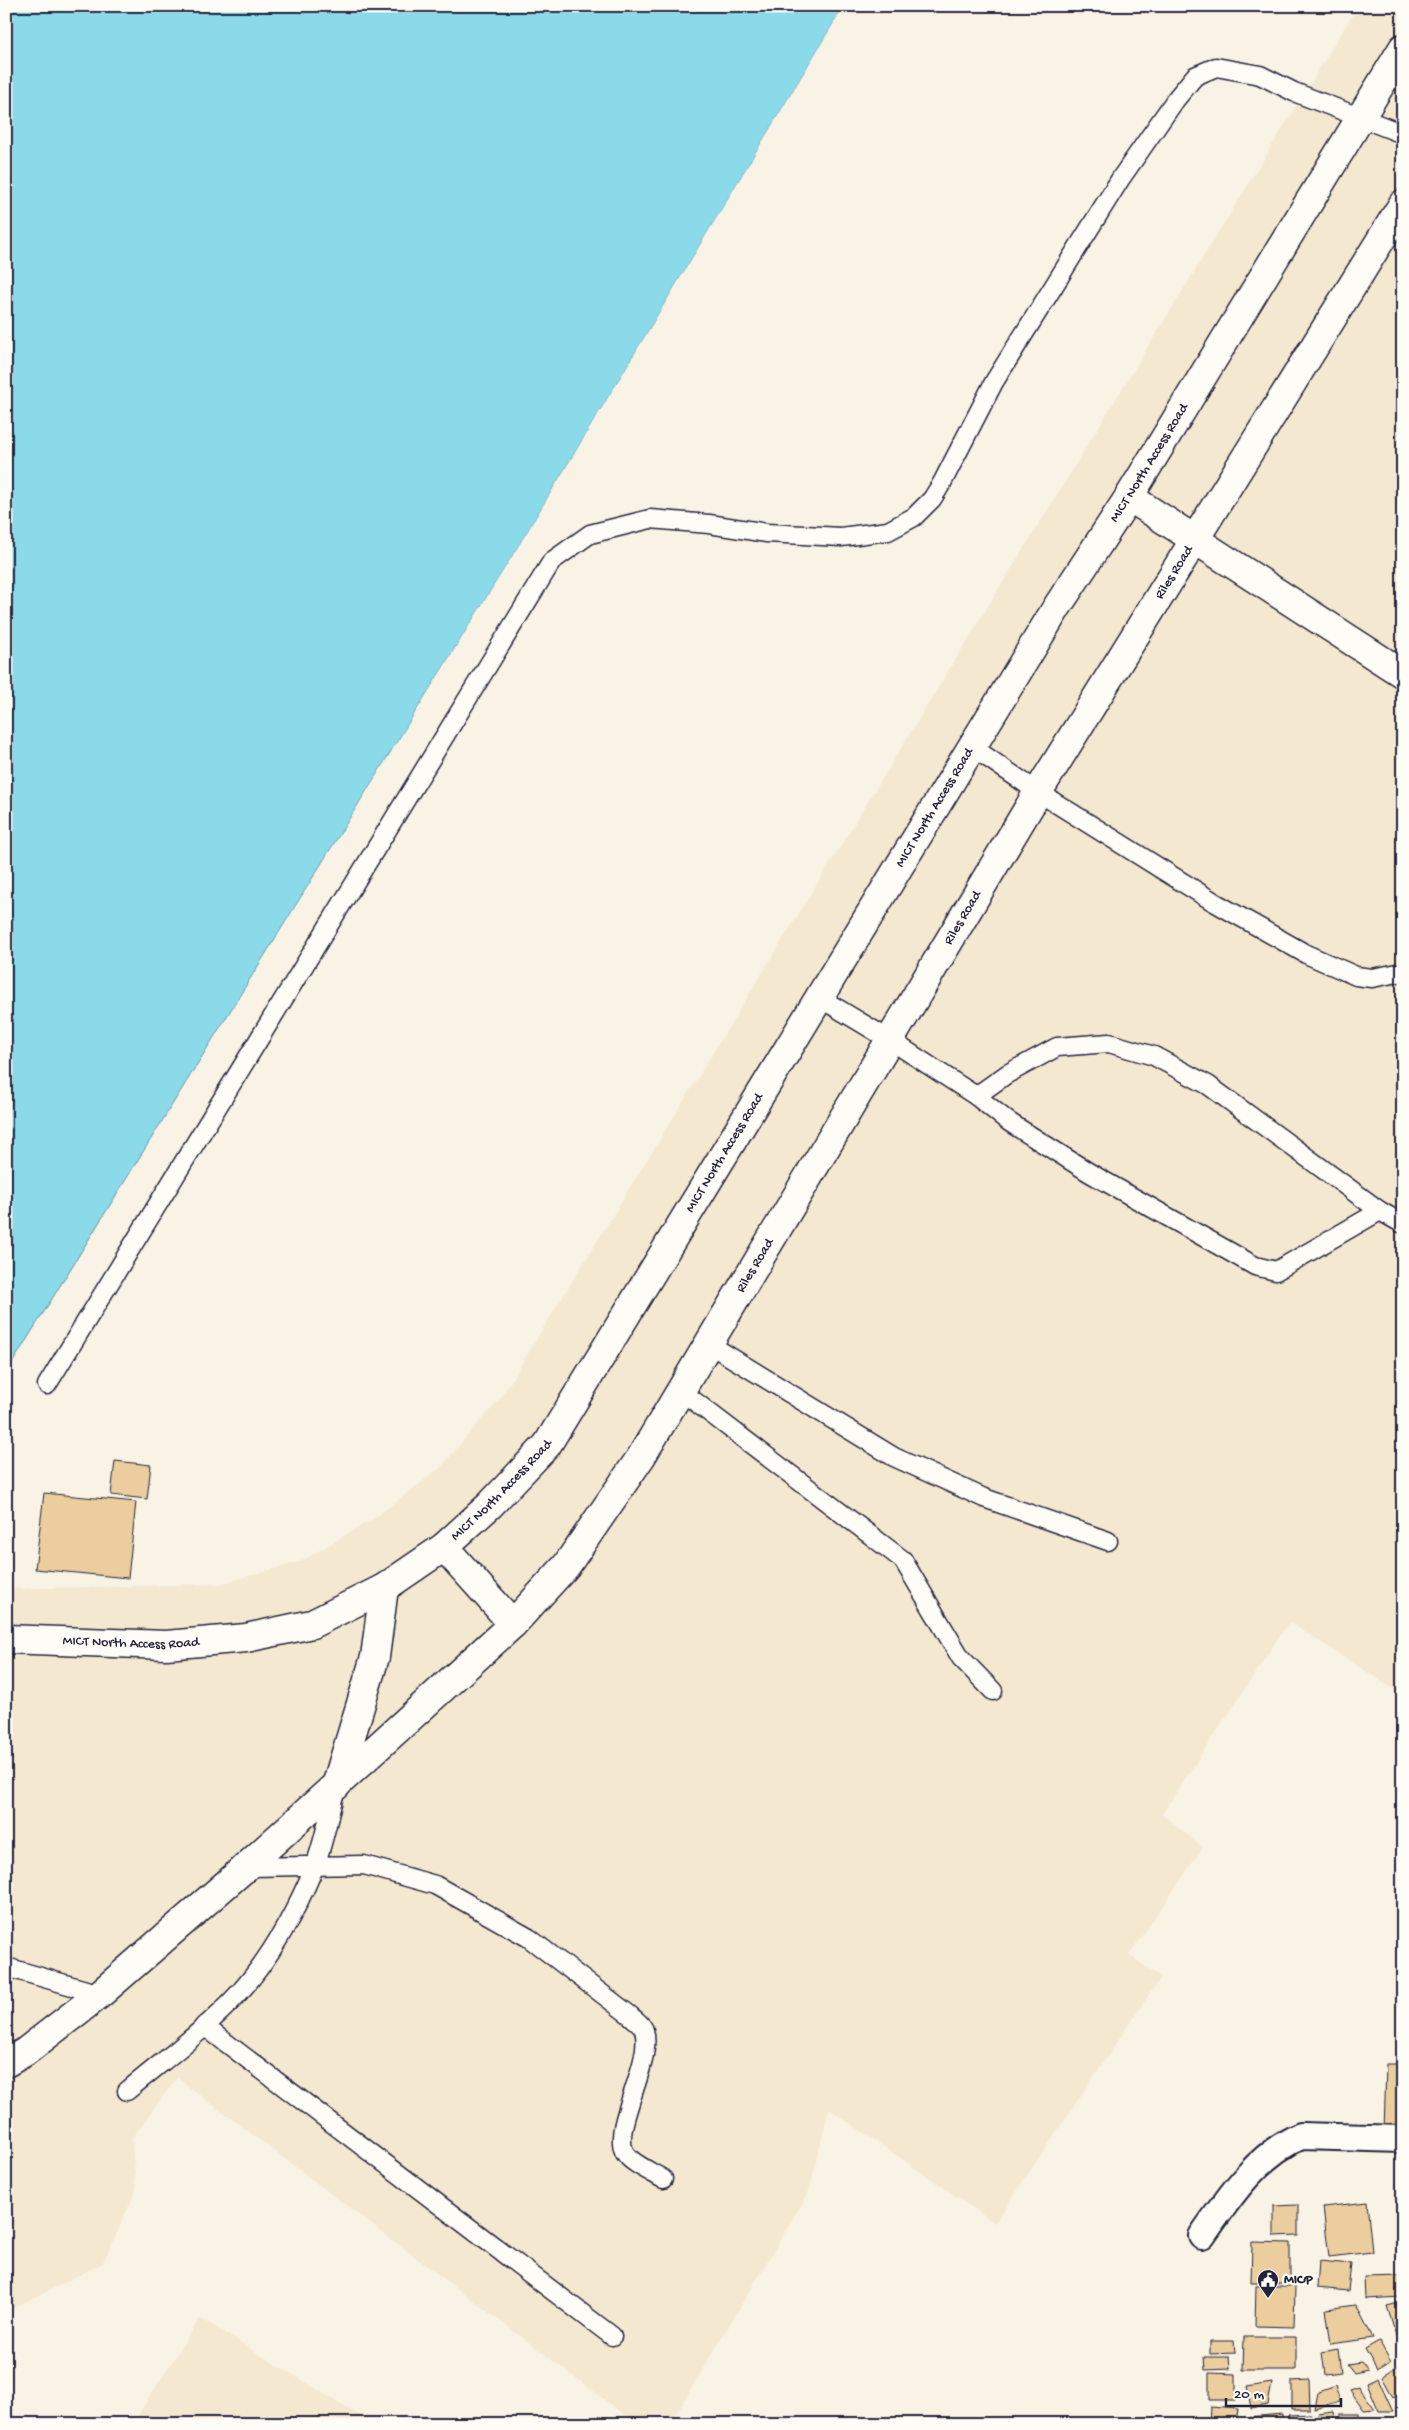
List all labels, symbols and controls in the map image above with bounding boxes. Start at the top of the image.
street label: MICT North Access Road [1106,399,1193,526]
street label: Riles Road [1151,541,1198,602]
street label: MICT North Access Road [892,744,978,871]
street label: Riles Road [940,886,986,948]
street label: MICT North Access Road [682,1089,768,1216]
street label: Riles Road [733,1234,779,1296]
street label: MICT North Access Road [448,1435,557,1545]
street label: MICT North Access Road [62,1633,202,1654]
public building icon: MICP [1256,2268,1280,2299]
place label: MICP [1284,2272,1314,2289]
scale bar [1226,2375,1342,2407]
text: 20 m [1234,2386,1264,2404]

